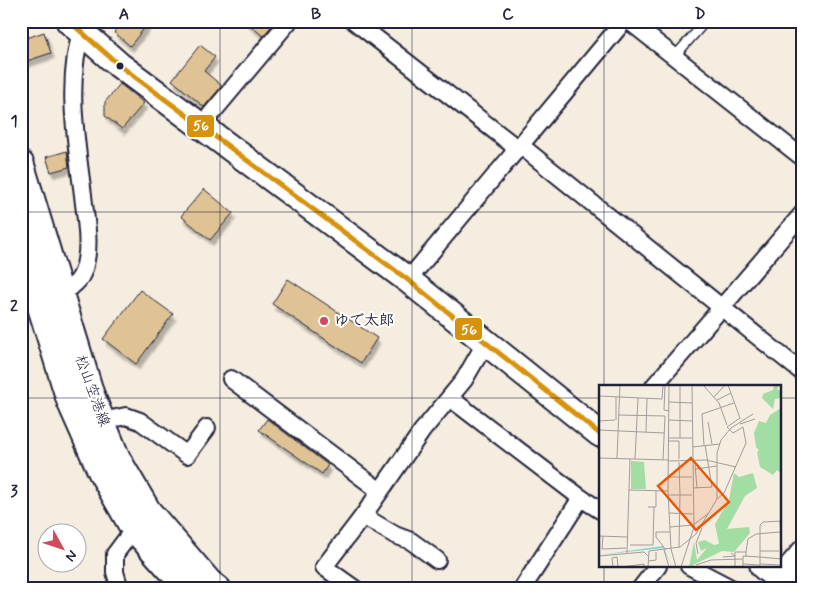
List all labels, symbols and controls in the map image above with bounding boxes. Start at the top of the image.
text: A [119,4,129,25]
text: B [311,4,321,25]
text: C [502,4,514,25]
text: D [694,4,706,25]
unlabelled marker [115,61,125,71]
text: 1 [10,111,18,132]
line badge: 56 [186,114,215,138]
text: 56 [193,117,209,135]
text: 2 [10,296,18,317]
place label: ゆで太郎 [334,311,394,331]
marker: ゆで太郎 [318,315,330,327]
line badge: 56 [454,317,483,341]
text: 56 [461,321,477,339]
street label: 松山空港線 [70,352,114,430]
inset map [599,385,782,568]
text: 3 [10,481,18,502]
north arrow [38,522,88,572]
text: N [61,546,81,565]

